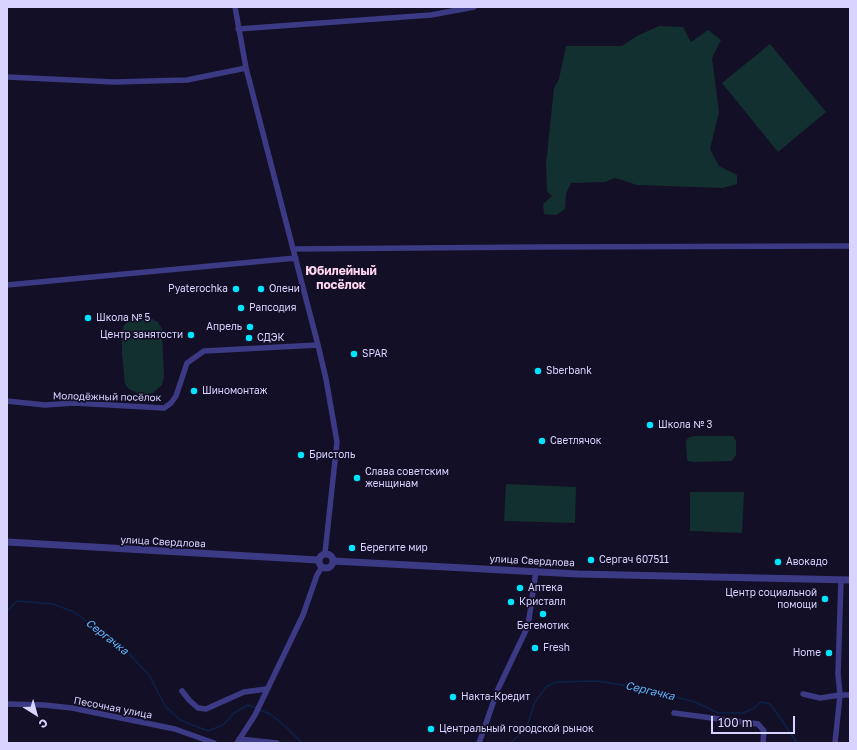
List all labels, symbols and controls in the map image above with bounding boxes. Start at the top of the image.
district label: Юбилейный посёлок [305,264,377,292]
place label: Pyaterochka [168,283,228,295]
place label: Олени [269,283,300,295]
marker: Pyaterochka [231,284,241,294]
marker: Олени [256,284,266,294]
place label: Рапсодия [249,302,296,314]
marker: Рапсодия [236,303,246,313]
place label: Школа № 5 [96,312,150,324]
marker: Школа № 5 [83,313,93,323]
place label: Апрель [206,321,242,333]
marker: Апрель [245,322,255,332]
place label: Центр занятости [100,329,183,341]
marker: Центр занятости [186,330,196,340]
place label: СДЭК [257,332,284,344]
marker: СДЭК [244,333,254,343]
place label: SPAR [362,348,388,360]
marker: SPAR [349,349,359,359]
place label: Sberbank [546,365,592,377]
marker: Sberbank [533,366,543,376]
place label: Шиномонтаж [202,385,268,397]
marker: Шиномонтаж [189,386,199,396]
street label: Молодёжный посёлок [53,390,161,404]
place label: Школа № 3 [658,419,712,431]
marker: Школа № 3 [645,420,655,430]
place label: Светлячок [550,435,601,447]
marker: Светлячок [537,436,547,446]
place label: Бристоль [309,449,355,461]
marker: Бристоль [296,450,306,460]
place label: Слава советским женщинам [365,466,449,490]
marker: Слава советским женщинам [352,473,362,483]
street label: улица Свердлова [120,534,206,550]
place label: Берегите мир [360,542,428,554]
marker: Берегите мир [347,543,357,553]
street label: улица Свердлова [489,553,575,569]
place label: Сергач 607511 [599,554,669,566]
marker: Сергач 607511 [586,555,596,565]
place label: Авокадо [786,556,828,568]
marker: Авокадо [773,557,783,567]
place label: Аптека [528,582,563,594]
marker: Аптека [515,583,525,593]
place label: Центр социальной помощи [725,587,817,610]
marker: Центр социальной помощи [820,594,830,604]
place label: Кристалл [519,596,566,608]
marker: Кристалл [506,597,516,607]
marker: Бегемотик [538,609,548,619]
water label: Сергачка [83,616,131,658]
place label: Бегемотик [517,620,569,632]
place label: Fresh [543,642,570,654]
marker: Fresh [530,643,540,653]
place label: Home [793,647,821,659]
marker: Home [824,648,834,658]
water label: Сергачка [624,679,676,703]
place label: Накта-Кредит [461,691,530,703]
marker: Накта-Кредит [448,692,458,702]
north arrow [16,694,56,734]
street label: Песочная улица [73,695,153,721]
scale bar [713,708,797,734]
text: 100 m [718,715,752,730]
text: С [36,716,51,732]
place label: Центральный городской рынок [439,723,594,735]
marker: Центральный городской рынок [426,724,436,734]

